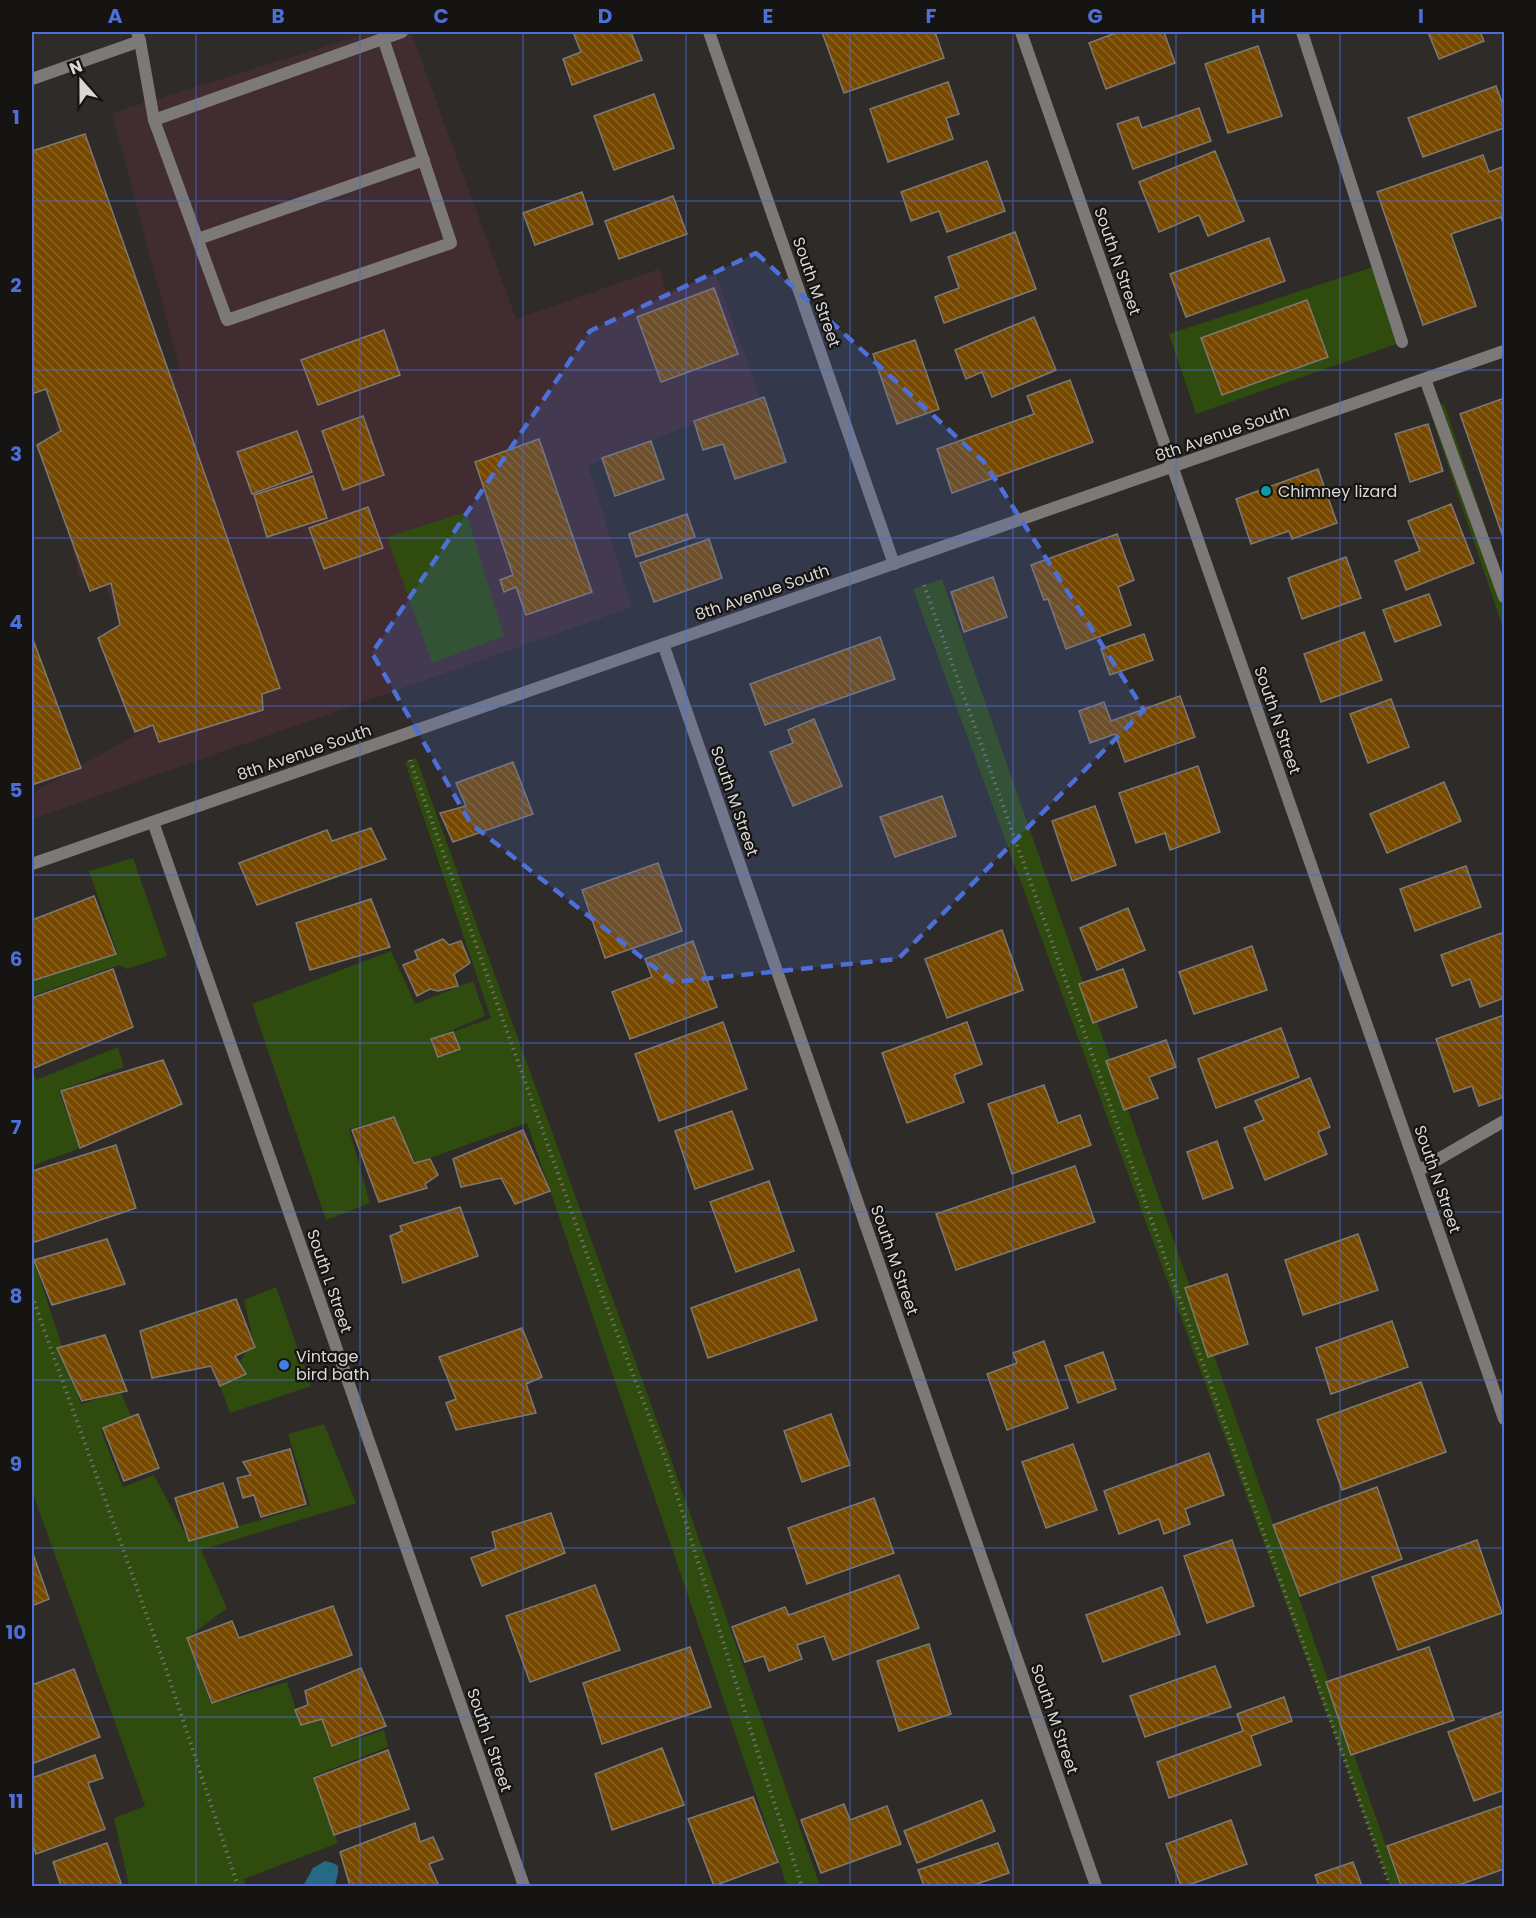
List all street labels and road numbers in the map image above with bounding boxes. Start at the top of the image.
street label: South N Street [1088,204,1147,318]
street label: South M Street [787,234,846,350]
street label: 8th Avenue South [1152,400,1292,467]
street label: 8th Avenue South [692,559,832,626]
street label: South N Street [1248,663,1307,777]
street label: 8th Avenue South [234,719,374,786]
street label: South M Street [705,743,764,859]
street label: South N Street [1408,1122,1467,1236]
street label: South M Street [865,1202,924,1318]
street label: South L Street [301,1226,358,1336]
street label: South M Street [1025,1661,1084,1777]
street label: South L Street [461,1685,518,1795]

